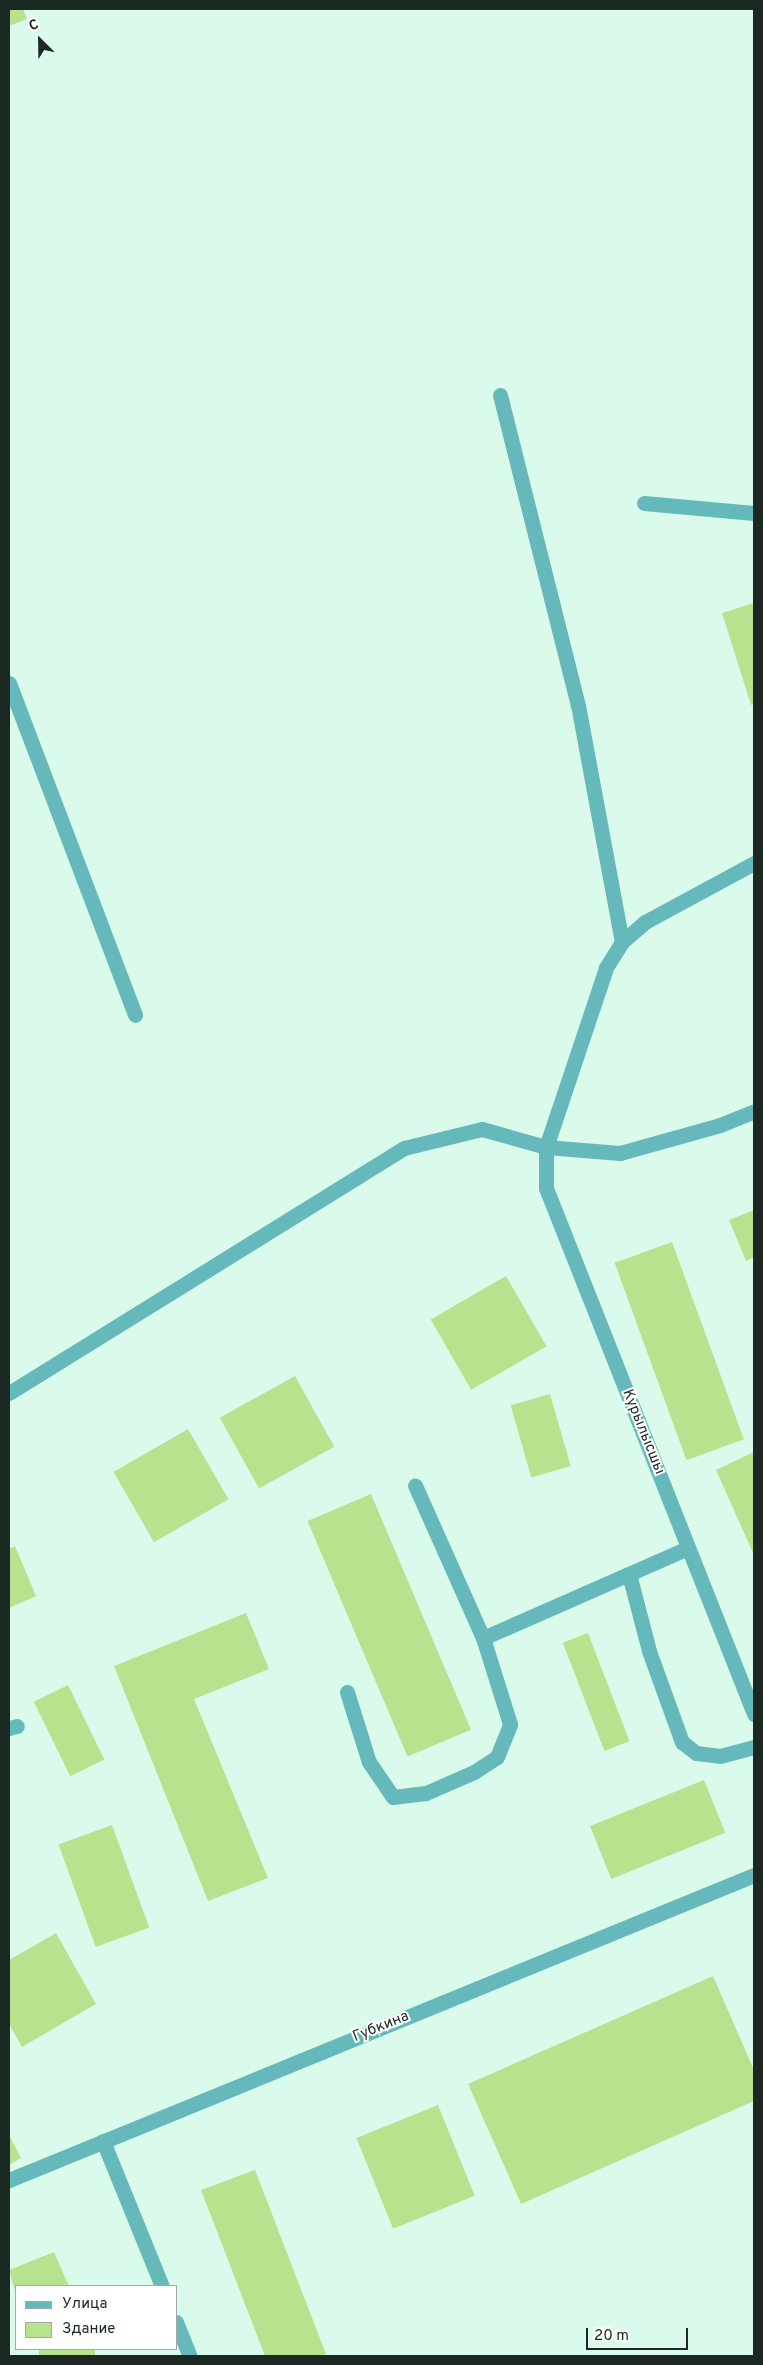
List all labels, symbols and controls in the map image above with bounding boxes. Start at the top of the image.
north arrow [15,15,65,65]
text: С [26,16,41,35]
street label: Курылысшы [618,1387,668,1477]
street label: Губкина [350,2008,412,2046]
legend [15,2285,178,2350]
text: Улица [62,2295,107,2314]
scale bar [588,2318,690,2350]
text: Здание [62,2320,115,2339]
text: 20 m [594,2327,629,2346]

